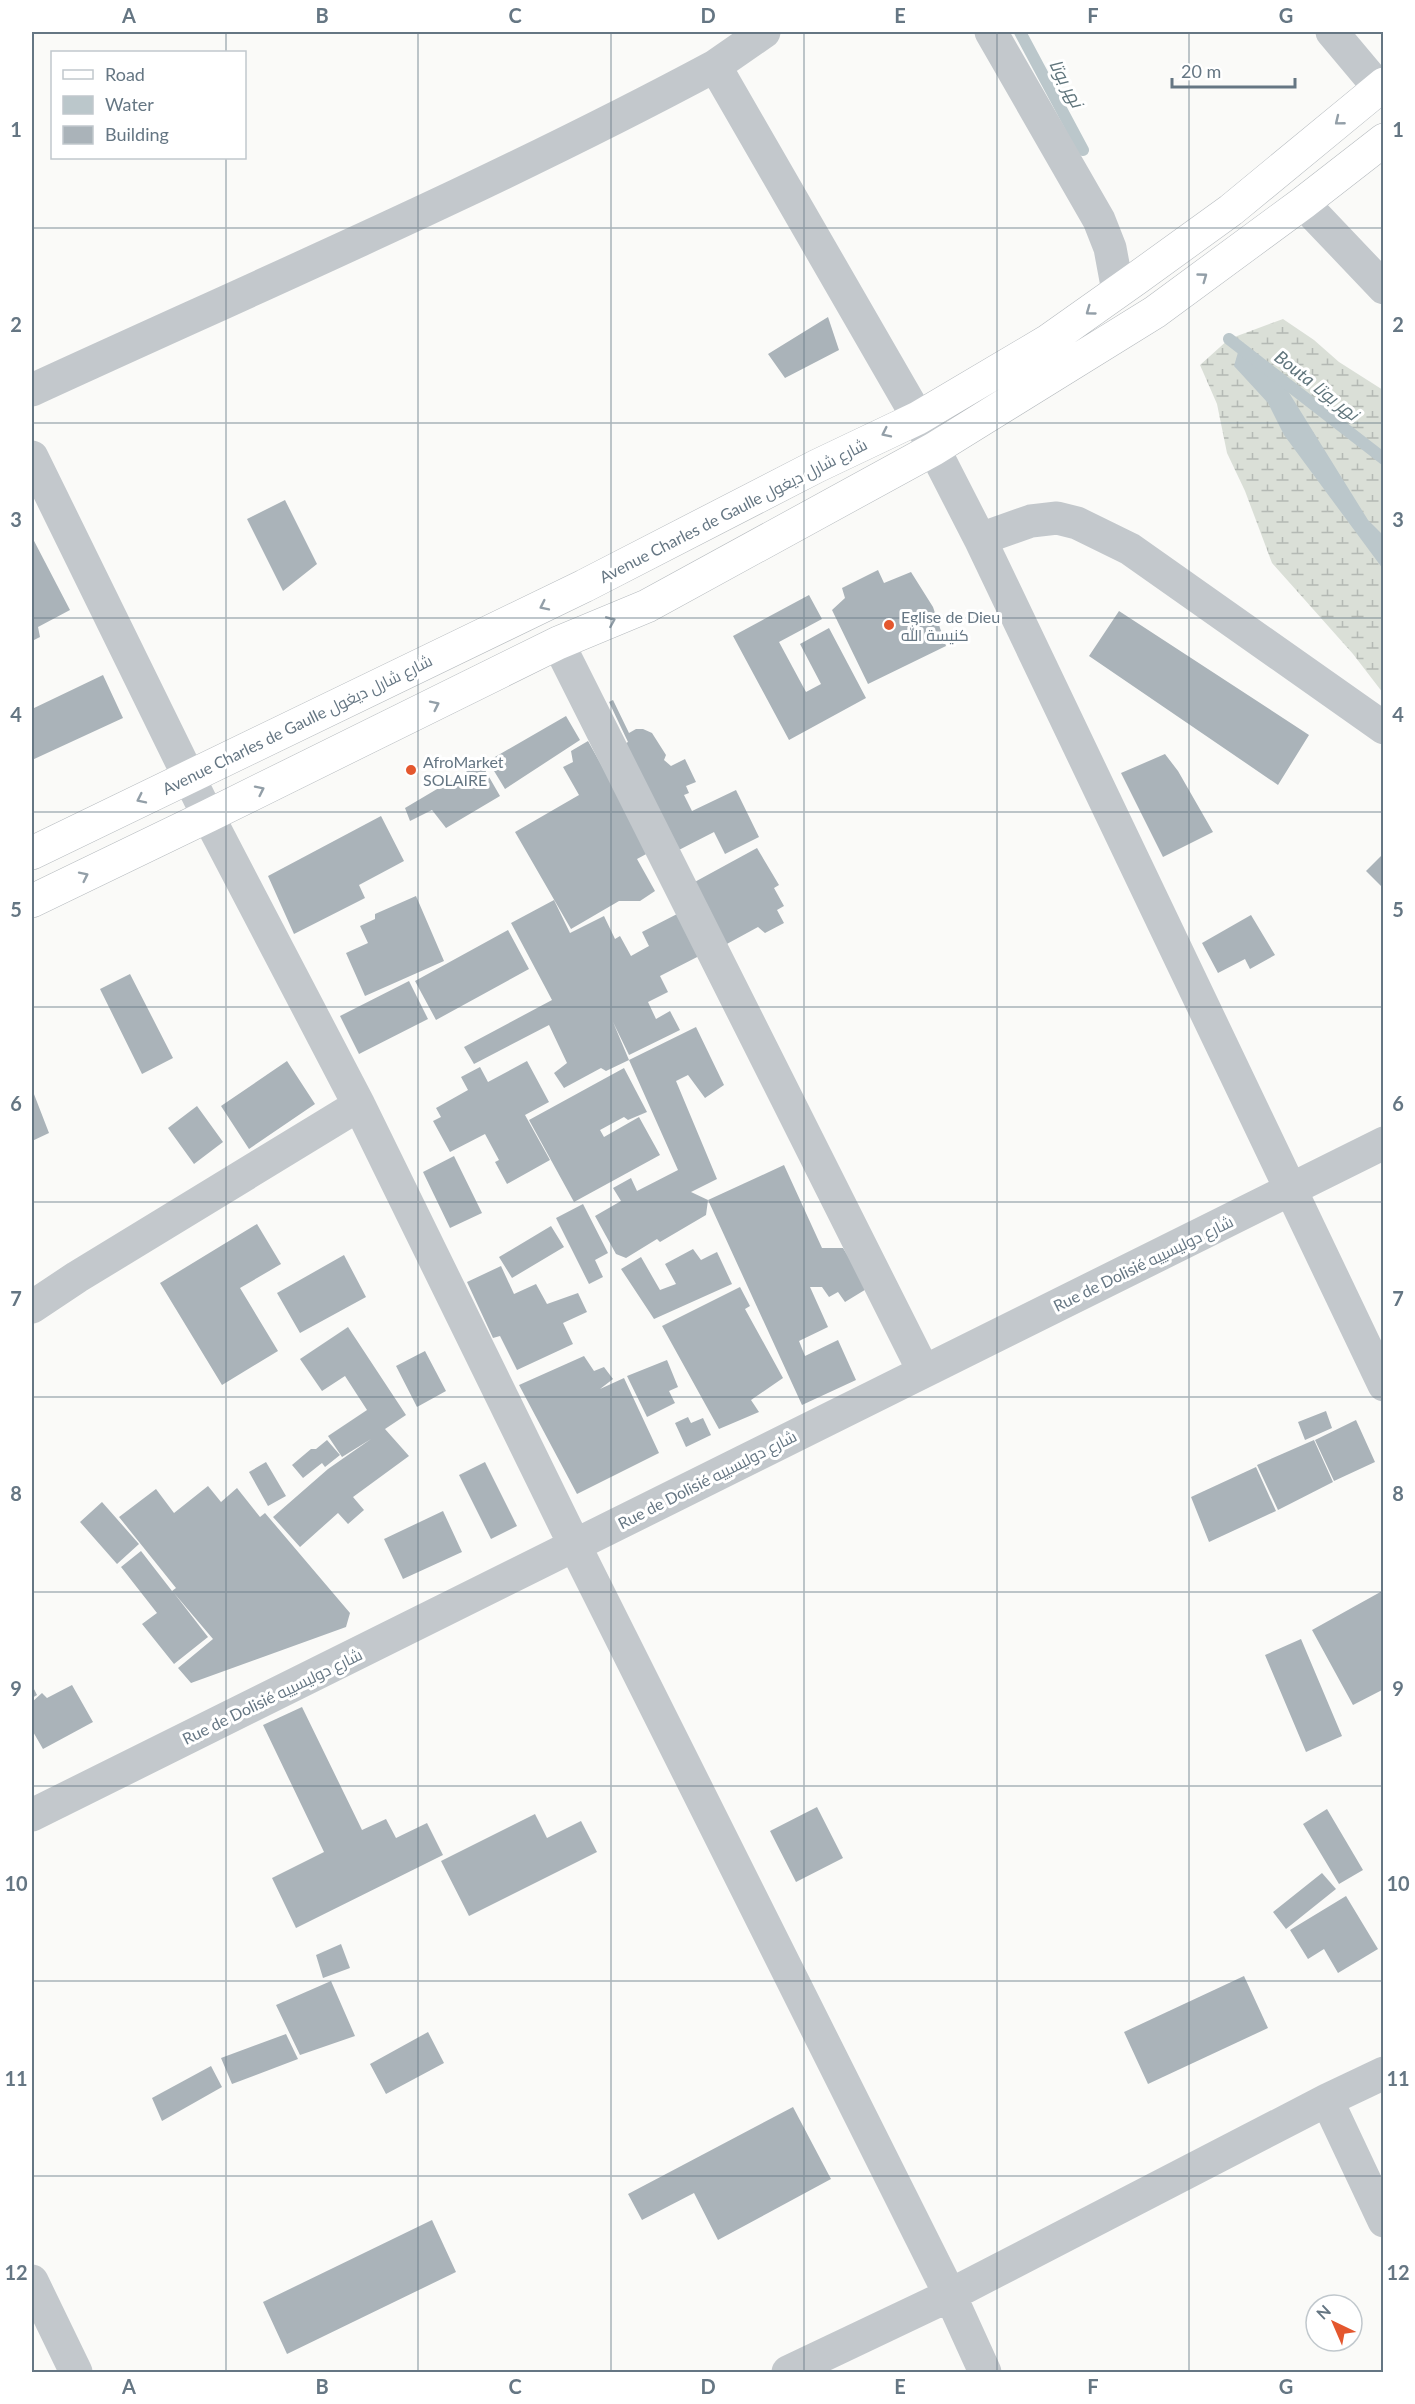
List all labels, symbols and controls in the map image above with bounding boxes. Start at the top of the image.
text: A [121,3,136,27]
text: B [315,3,329,27]
text: C [508,3,522,27]
text: D [700,3,716,27]
text: E [894,3,906,27]
text: F [1087,3,1099,27]
text: G [1279,3,1293,27]
legend [51,51,246,159]
scale bar [1172,51,1295,89]
water label: نهر بوتا [1044,55,1090,113]
text: 20 m [1181,60,1221,82]
text: Road [105,63,145,85]
text: Water [105,93,154,115]
one-way arrow [1334,114,1345,125]
text: 1 [10,117,22,141]
text: 1 [1392,117,1404,141]
text: Building [105,123,169,145]
one-way arrow [1196,273,1207,284]
one-way arrow [1085,304,1096,315]
text: 2 [10,312,22,336]
text: 2 [1392,312,1404,336]
water label: Bouta نهر بوتا [1270,345,1365,427]
one-way arrow [882,425,893,437]
street label: Avenue Charles de Gaulle شارع شارل ديغول [596,434,871,589]
text: 3 [10,507,22,531]
text: 3 [1392,507,1404,531]
one-way arrow [539,598,550,610]
place label: Eglise de Dieu كنيسة الله [901,607,1000,645]
one-way arrow [605,616,616,628]
marker: Eglise de Dieu كنيسة الله [882,618,896,632]
street label: Avenue Charles de Gaulle شارع شارل ديغول [159,650,436,801]
one-way arrow [428,701,439,712]
text: 4 [10,702,22,726]
text: 4 [1392,702,1404,726]
place label: AfroMarket SOLAIRE [423,752,504,789]
marker: AfroMarket SOLAIRE [404,763,418,777]
one-way arrow [253,786,264,798]
one-way arrow [136,792,147,804]
one-way arrow [78,871,89,883]
text: 5 [10,897,22,921]
text: 5 [1392,897,1404,921]
text: 6 [10,1091,22,1115]
text: 6 [1392,1091,1404,1115]
street label: Rue de Dolisié شارع دوليسييه [1050,1211,1237,1318]
text: 7 [10,1286,22,1310]
text: 7 [1392,1286,1404,1310]
street label: Rue de Dolisié شارع دوليسييه [615,1426,801,1535]
text: 8 [10,1481,22,1505]
text: 8 [1392,1481,1404,1505]
street label: Rue de Dolisié شارع دوليسييه [179,1644,366,1751]
text: 9 [10,1676,22,1700]
text: 9 [1392,1676,1404,1700]
text: 10 [4,1871,28,1895]
text: 10 [1386,1871,1410,1895]
text: 11 [4,2066,28,2090]
text: 11 [1386,2066,1410,2090]
text: 12 [4,2260,28,2284]
text: 12 [1386,2260,1410,2284]
north arrow [1304,2293,1364,2353]
text: N [1312,2301,1334,2323]
text: A [121,2374,136,2398]
text: B [315,2374,329,2398]
text: C [508,2374,522,2398]
text: D [700,2374,716,2398]
text: E [894,2374,906,2398]
text: F [1087,2374,1099,2398]
text: G [1279,2374,1293,2398]

